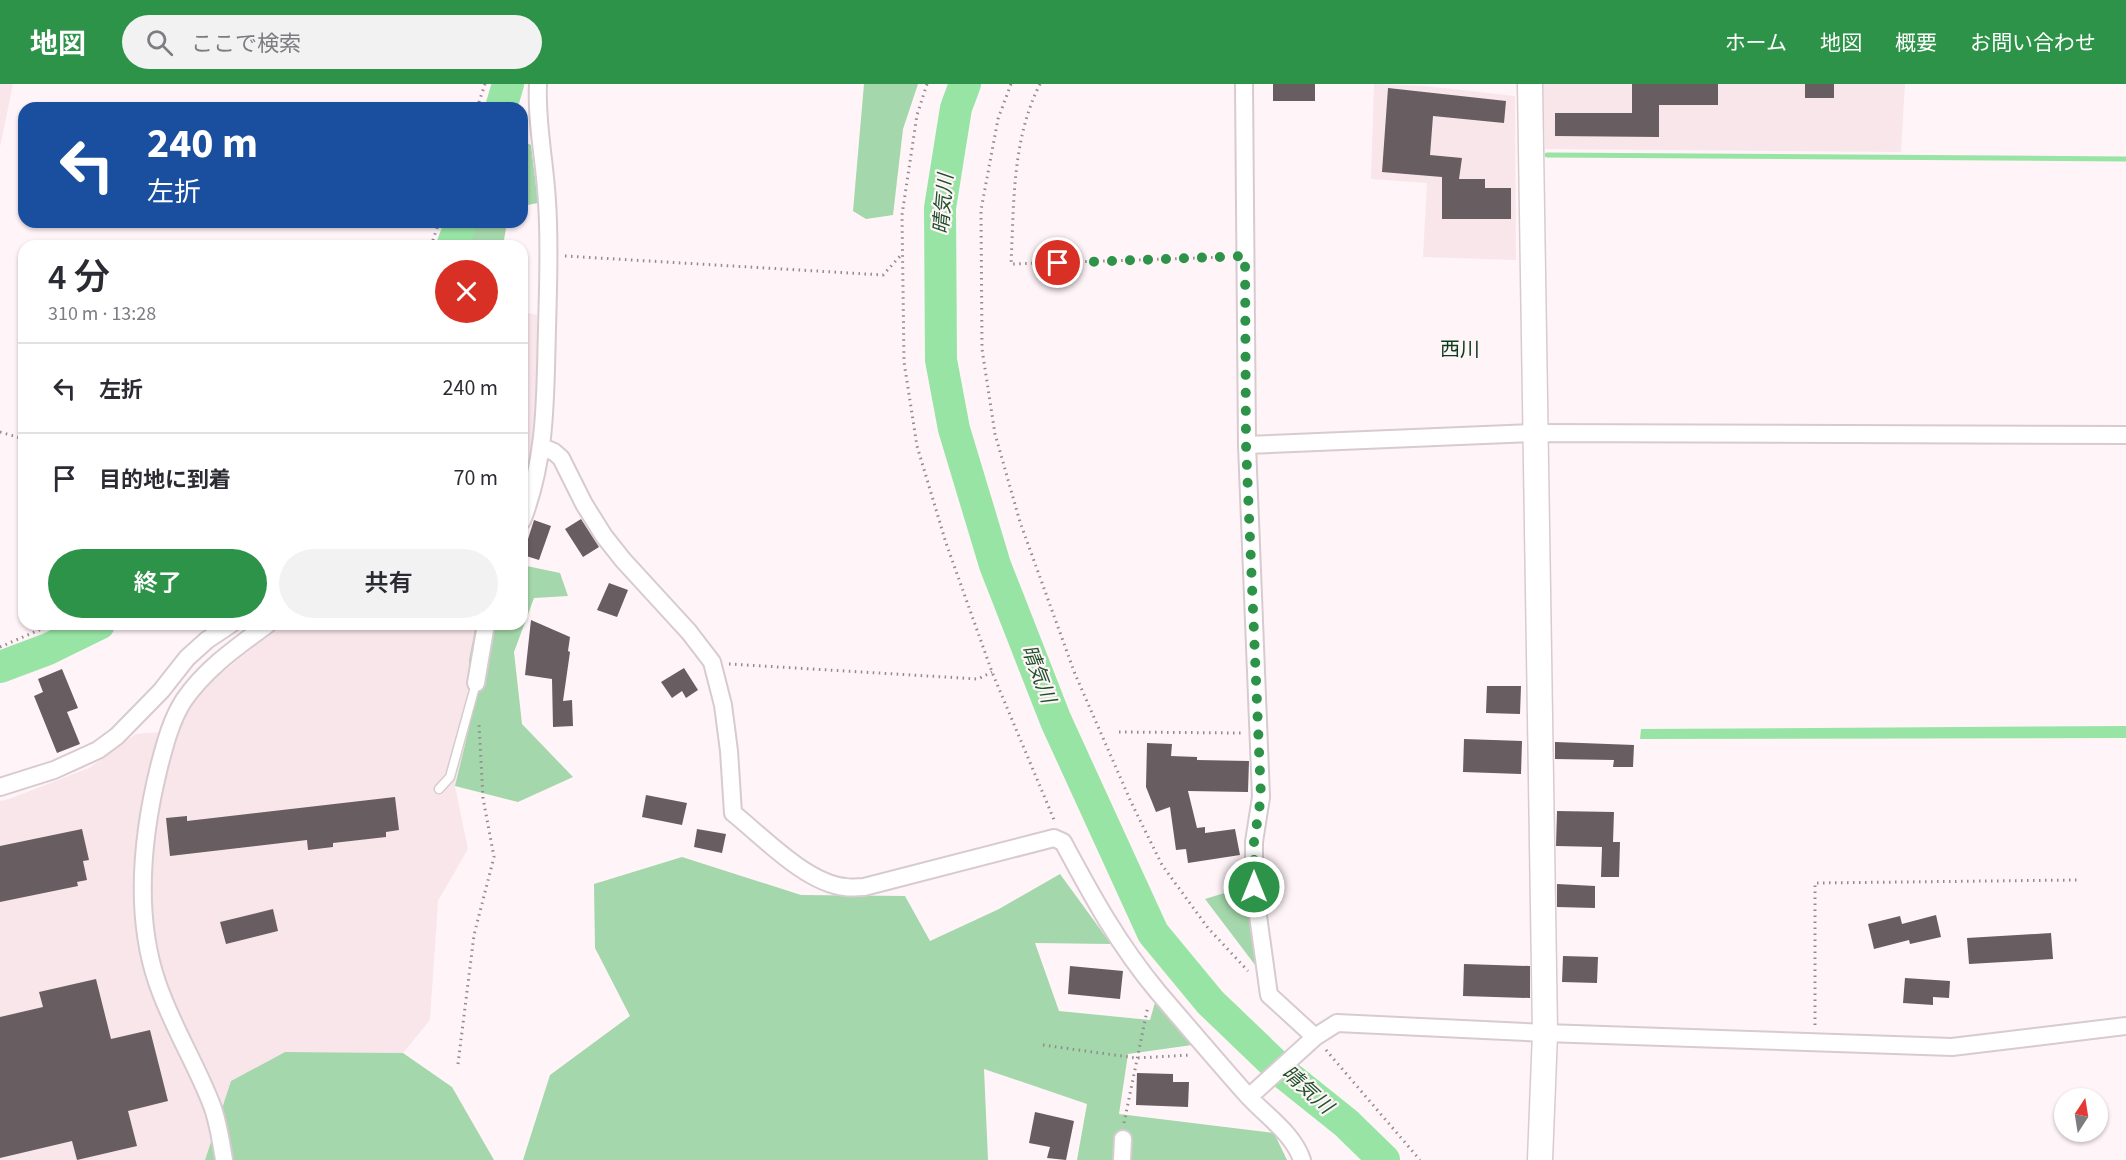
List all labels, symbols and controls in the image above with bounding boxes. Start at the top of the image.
search box [122,15,542,69]
text: 地図 [30,24,86,64]
icon: search [143,26,176,59]
text: ここで検索 [191,28,301,60]
text: ホーム [1725,28,1787,58]
text: 地図 [1820,28,1862,58]
text: 概要 [1895,28,1937,58]
text: お問い合わせ [1970,28,2096,58]
text: 240 m [147,114,258,174]
icon: left [48,126,126,204]
water label: 晴気川 [927,171,961,235]
text: 左折 [147,173,201,212]
pin [1032,237,1083,288]
icon: arrive [1041,246,1074,279]
text: 4 分 [48,252,110,303]
button: close [435,260,498,323]
text: 310 m · 13:28 [48,300,156,328]
district label: 西川 [1440,336,1480,364]
icon: left [48,372,81,405]
text: 240 m [443,372,498,404]
text: 左折 [99,374,143,406]
icon: arrive [48,462,81,495]
text: 70 m [453,462,498,494]
text: 目的地に到着 [99,464,231,496]
button: 終了 [48,549,267,618]
button: 共有 [279,549,498,618]
water label: 晴気川 [1014,641,1063,709]
position arrow [1222,855,1286,919]
water label: 晴気川 [1275,1060,1340,1122]
north arrow [2054,1088,2108,1142]
map controls [2054,1088,2108,1142]

